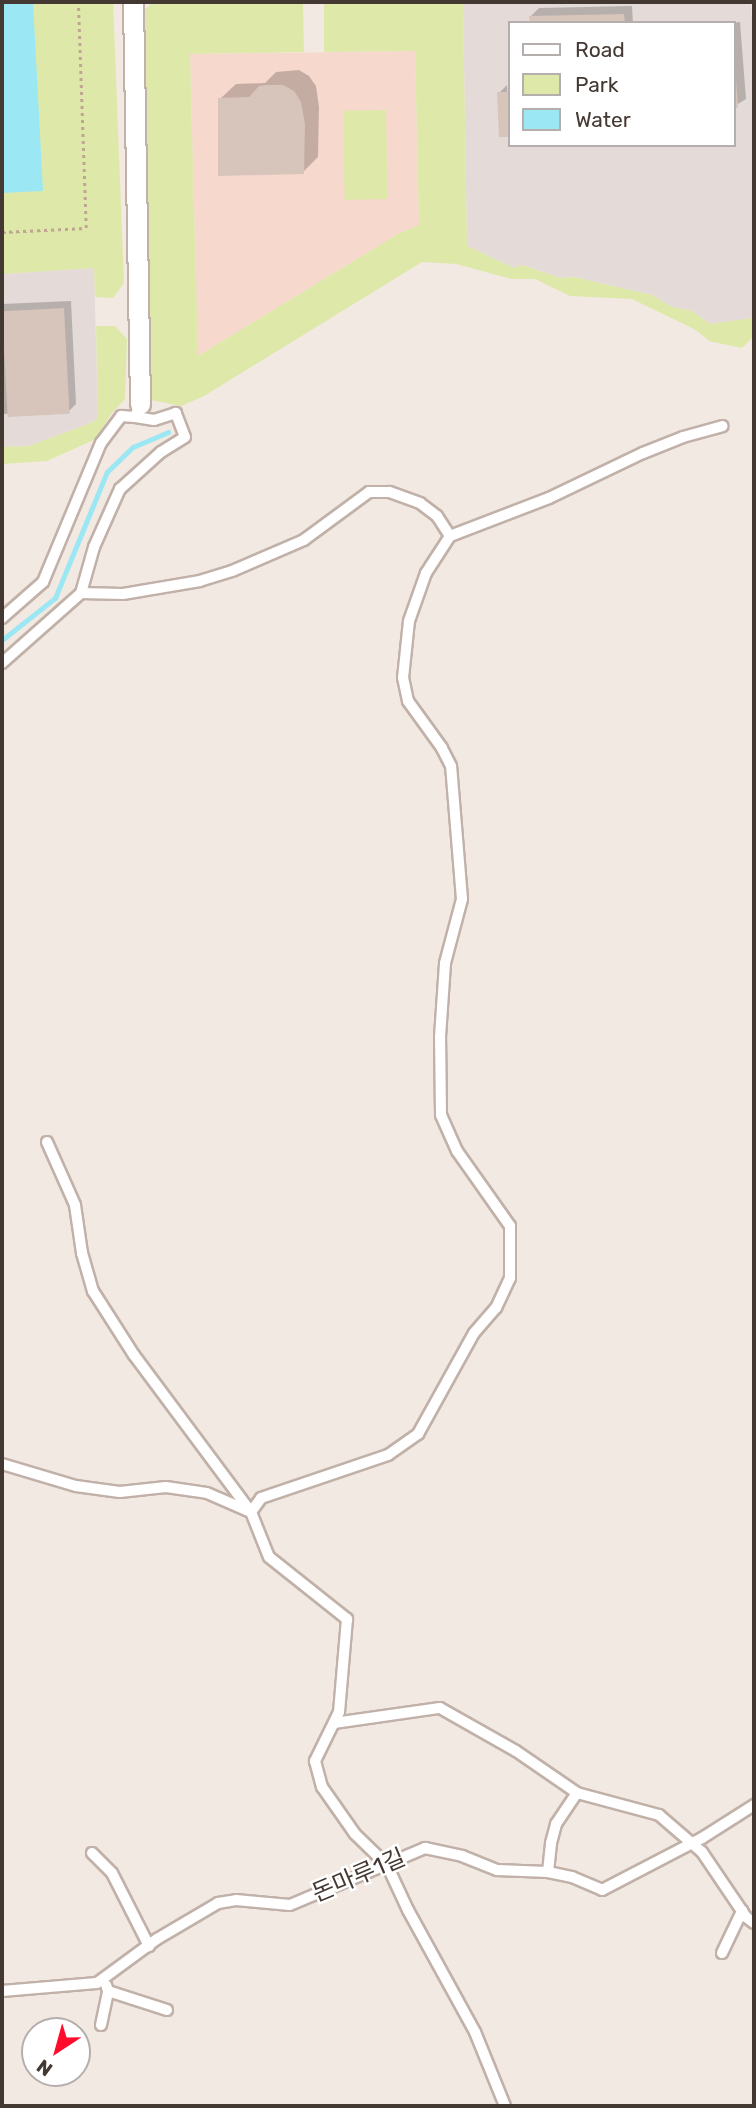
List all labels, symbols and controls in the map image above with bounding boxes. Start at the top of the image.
legend [508,21,735,147]
text: Road [575,37,625,62]
text: Park [575,72,619,97]
text: Water [575,107,631,132]
street label: 돈마루1길 [308,1843,410,1909]
north arrow [21,2017,91,2087]
text: N [32,2054,57,2081]

